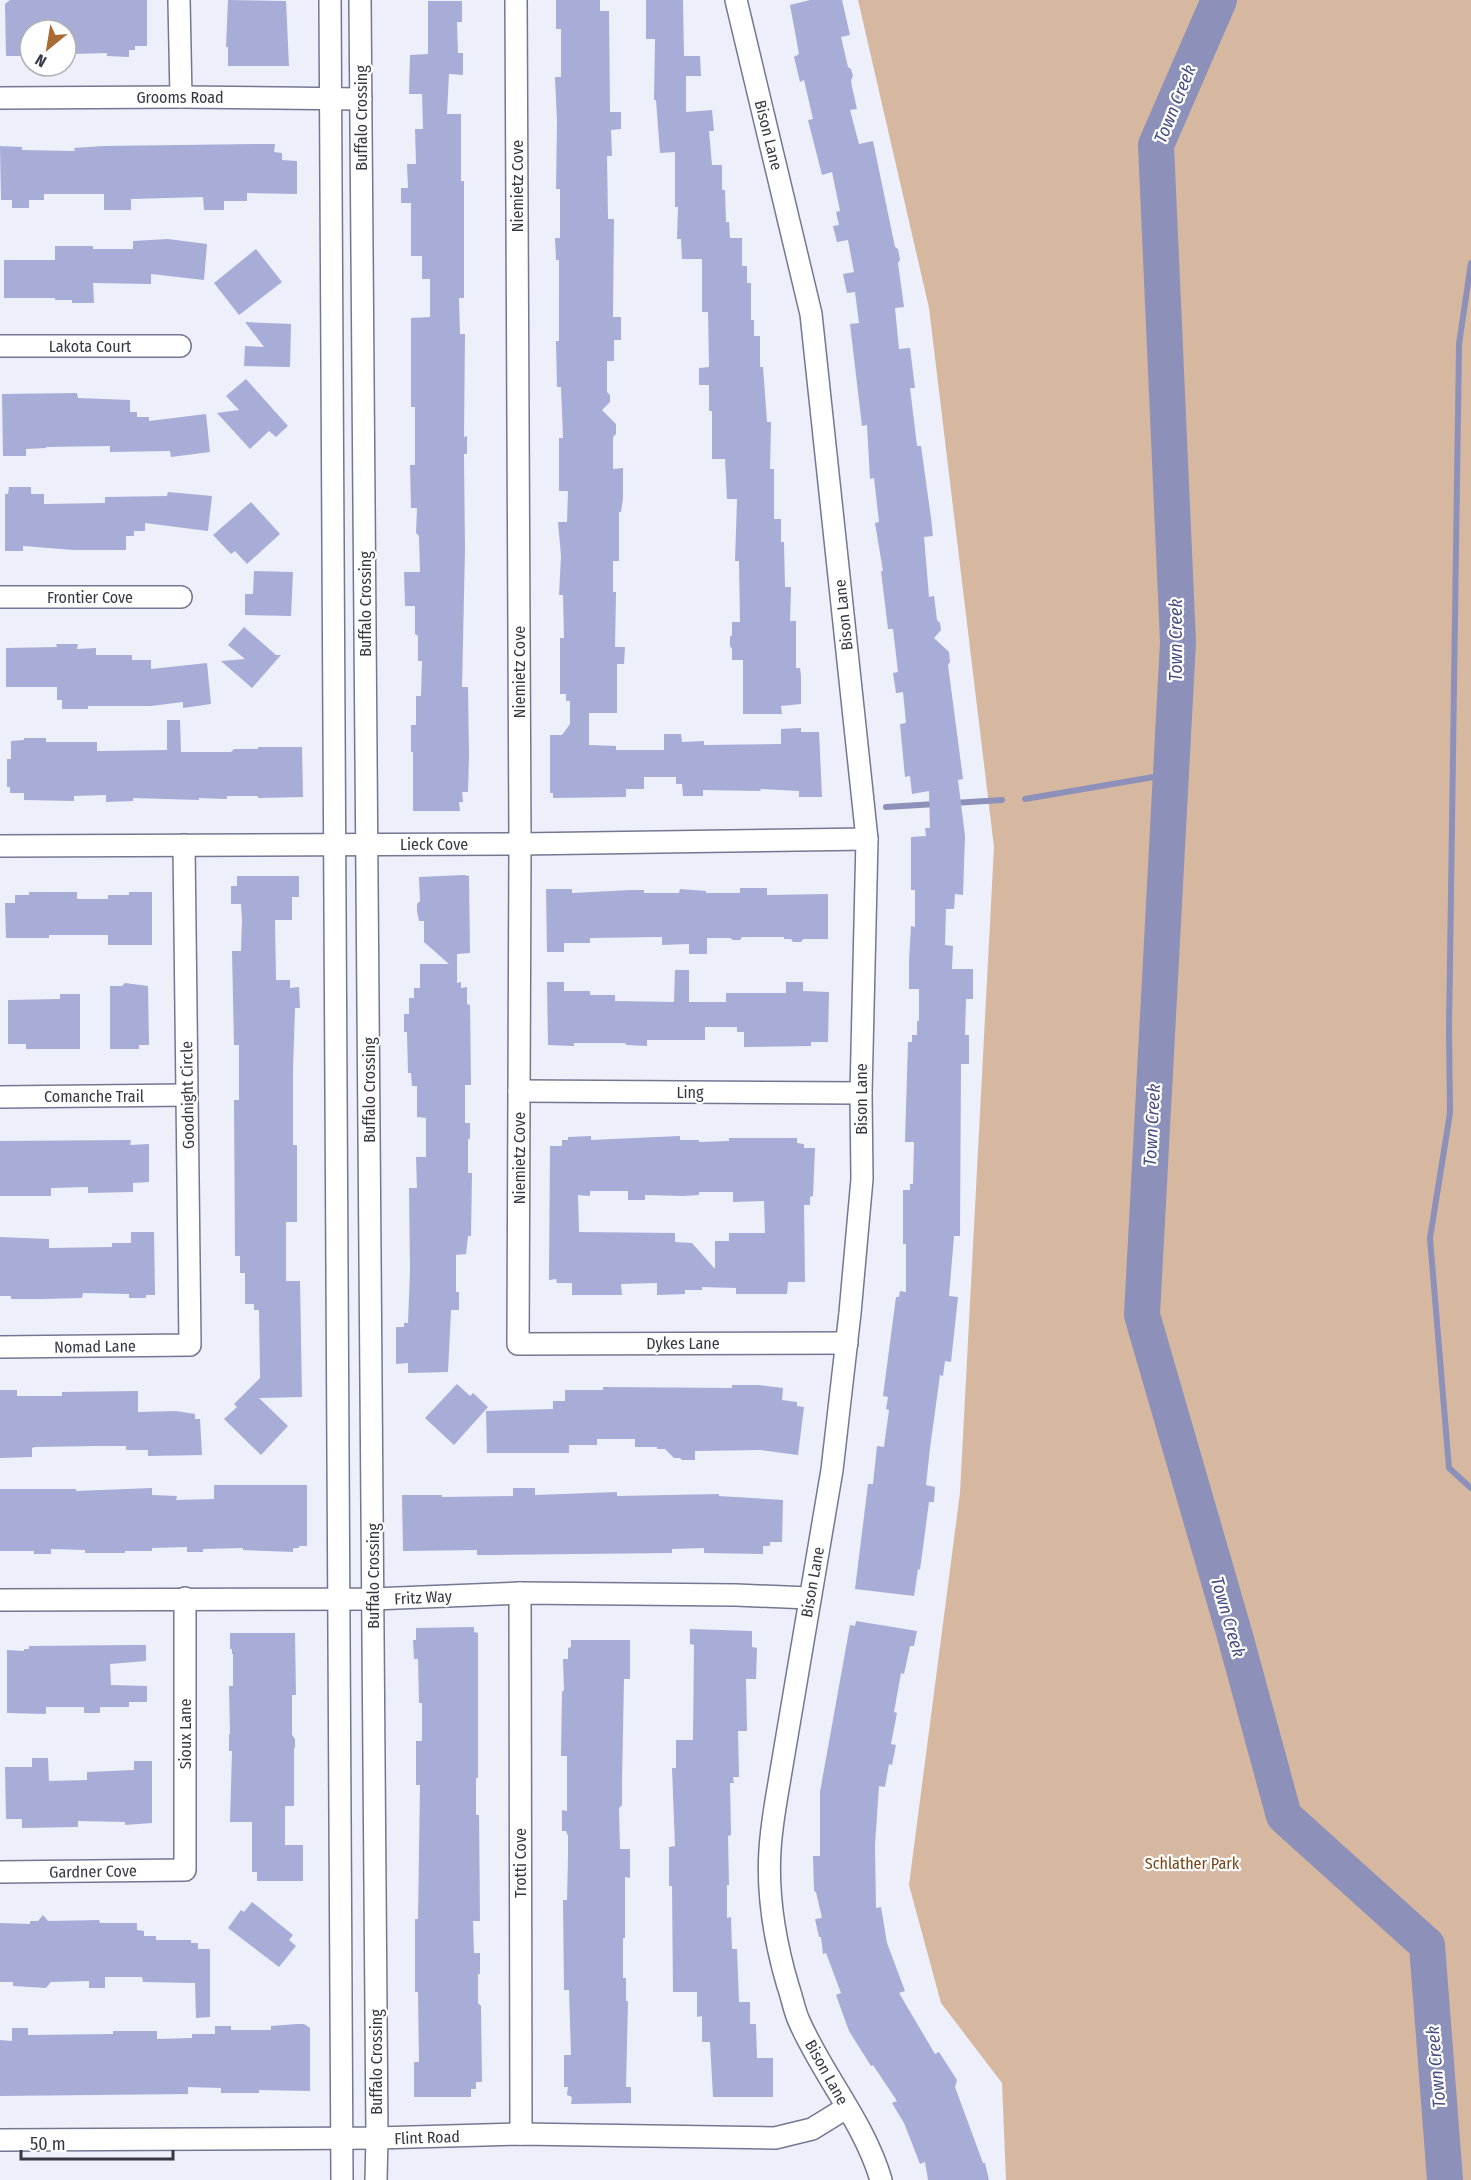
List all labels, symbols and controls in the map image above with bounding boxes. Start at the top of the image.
north arrow [18,18,78,78]
text: N [32,50,50,71]
water label: Town Creek [1149,62,1201,146]
street label: Buffalo Crossing [352,65,371,171]
street label: Grooms Road [136,88,224,107]
street label: Bison Lane [751,98,786,172]
street label: Niemietz Cove [508,140,527,232]
street label: Lakota Court [49,337,132,356]
street label: Buffalo Crossing [356,551,375,657]
street label: Bison Lane [830,578,857,651]
street label: Frontier Cove [47,588,133,607]
water label: Town Creek [1165,599,1187,681]
street label: Niemietz Cove [510,626,529,718]
street label: Lieck Cove [400,835,468,854]
street label: Buffalo Crossing [360,1037,379,1143]
street label: Goodnight Circle [177,1041,198,1149]
street label: Bison Lane [852,1063,871,1135]
street label: Ling [676,1083,704,1102]
water label: Town Creek [1139,1083,1165,1167]
street label: Comanche Trail [44,1087,144,1106]
street label: Niemietz Cove [510,1112,529,1204]
street label: Dykes Lane [646,1334,720,1353]
street label: Nomad Lane [54,1336,136,1357]
street label: Buffalo Crossing [364,1523,383,1629]
street label: Bison Lane [797,1545,828,1619]
water label: Town Creek [1206,1574,1250,1660]
street label: Fritz Way [394,1586,453,1608]
street label: Sioux Lane [176,1699,195,1769]
street label: Trotti Cove [511,1828,530,1898]
park label: Schlather Park [1145,1854,1240,1873]
street label: Gardner Cove [49,1861,137,1882]
street label: Buffalo Crossing [367,2009,386,2115]
water label: Town Creek [1421,2025,1451,2109]
street label: Bison Lane [801,2036,852,2108]
scale bar [21,2123,172,2161]
street label: Flint Road [394,2127,460,2148]
text: 50 m [30,2133,66,2155]

